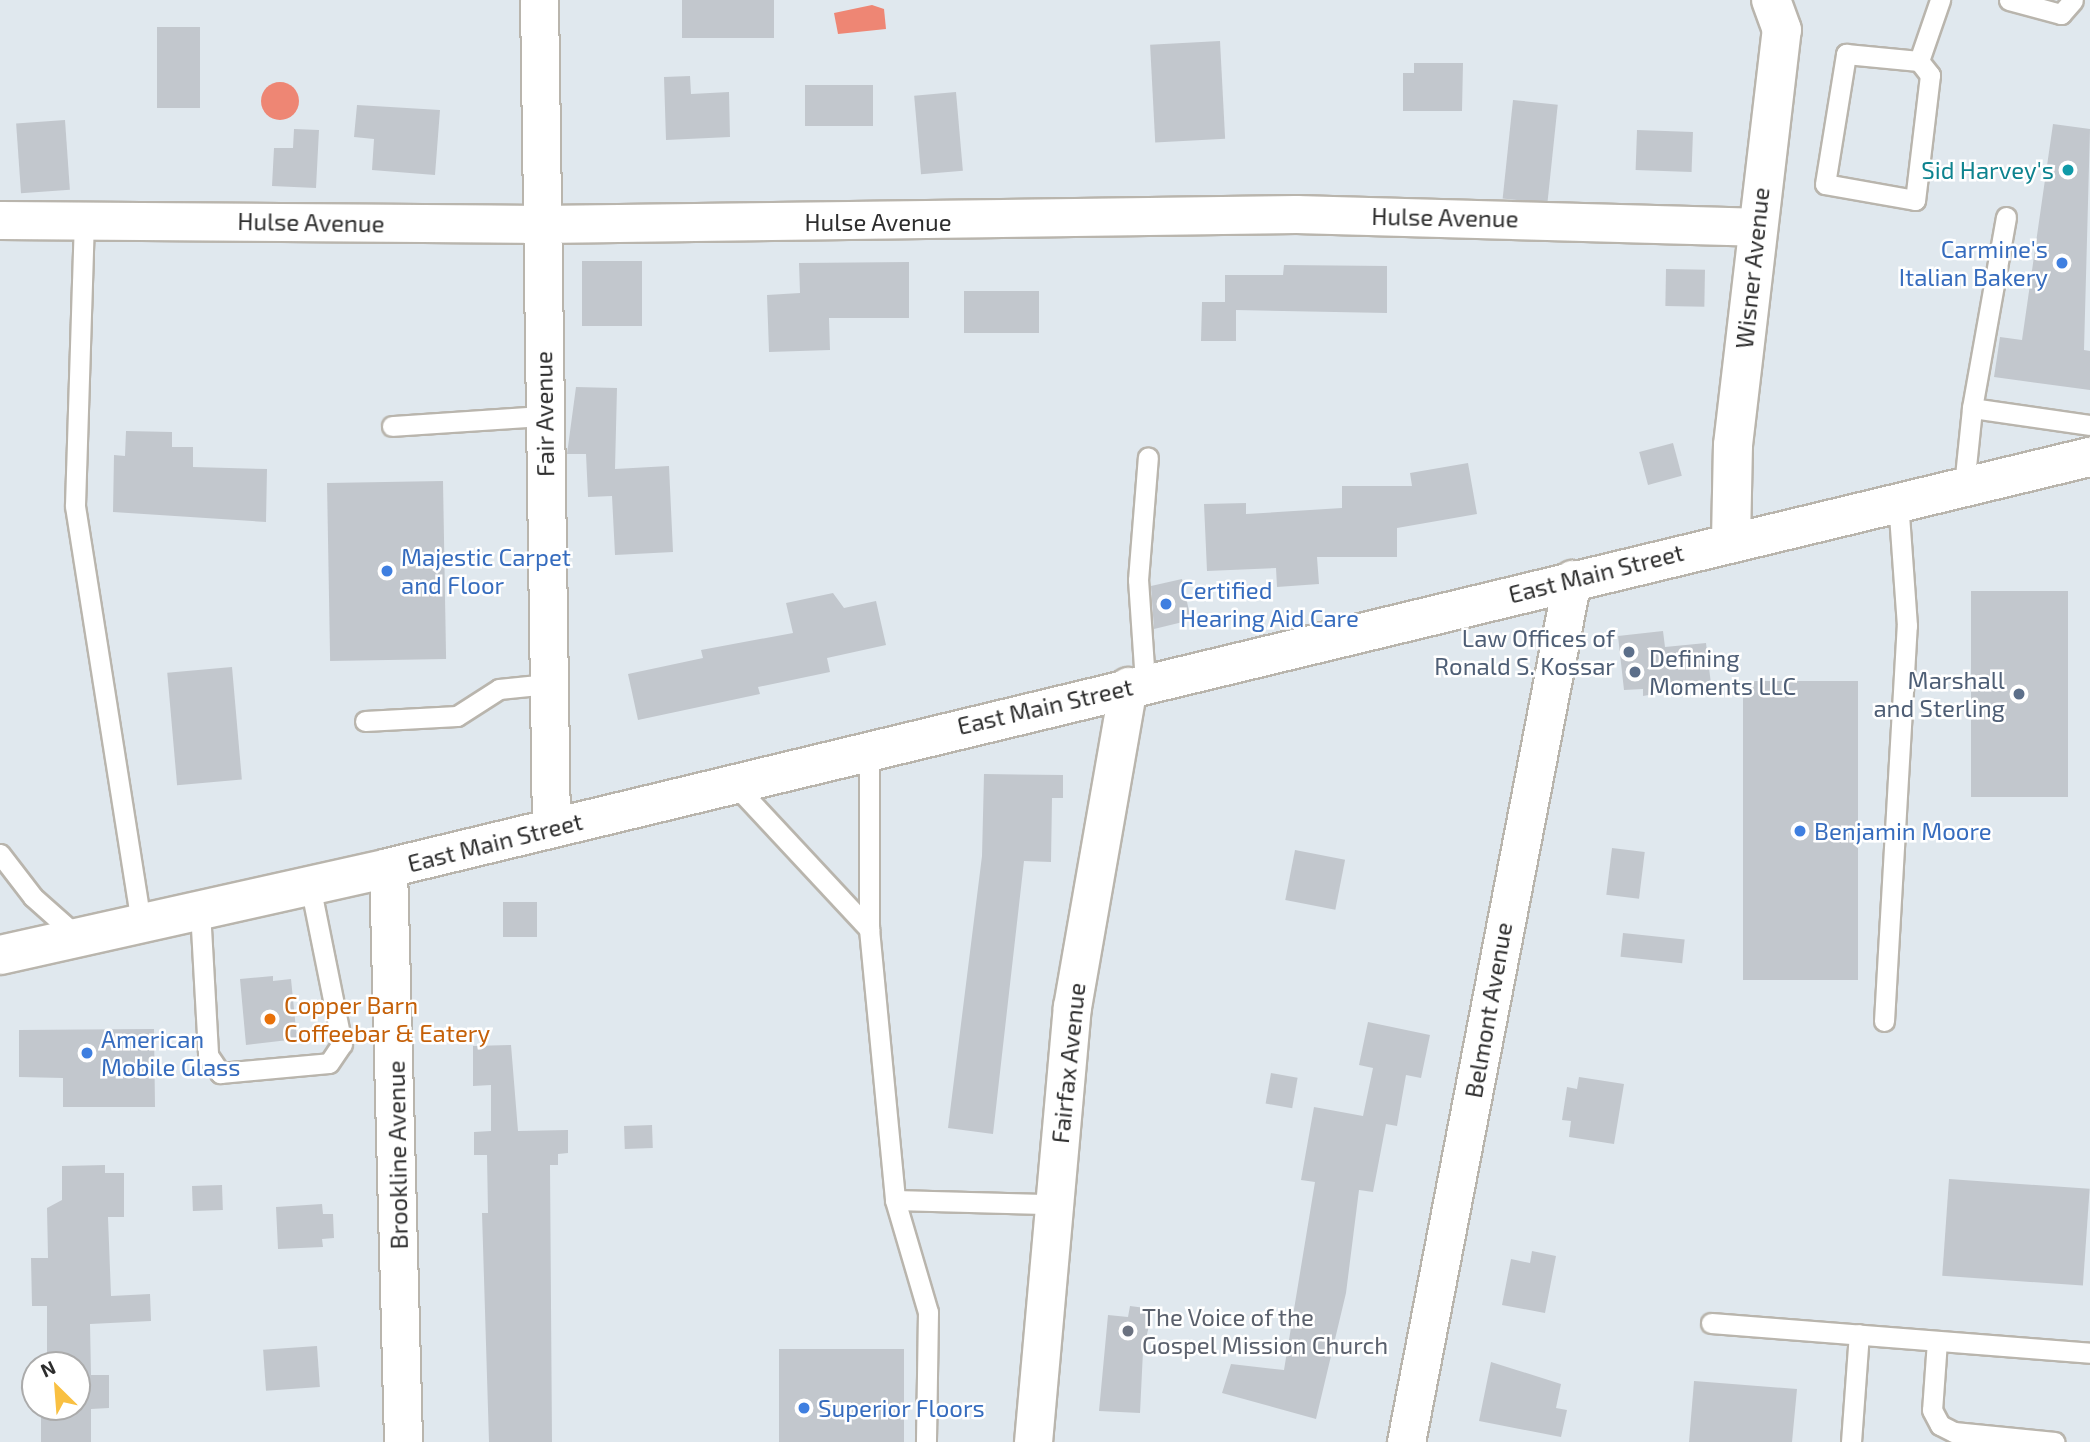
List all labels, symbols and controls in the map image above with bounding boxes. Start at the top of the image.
place label: Sid Harvey's [1921,156,2054,184]
marker: Sid Harvey's [2060,162,2076,178]
street label: Wisner Avenue [1729,185,1775,351]
street label: Hulse Avenue [1371,201,1519,233]
street label: Hulse Avenue [237,206,385,238]
street label: Hulse Avenue [804,208,952,236]
place label: Carmine's Italian Bakery [1899,235,2048,291]
marker: Carmine's Italian Bakery [2054,255,2070,271]
street label: Fair Avenue [528,350,560,478]
street label: East Main Street [1505,537,1687,609]
place label: Majestic Carpet and Floor [401,543,571,599]
marker: Majestic Carpet and Floor [379,563,395,579]
place label: Certified Hearing Aid Care [1180,576,1359,632]
marker: Certified Hearing Aid Care [1158,596,1174,612]
place label: Law Offices of Ronald S. Kossar [1434,624,1615,680]
marker: Law Offices of Ronald S. Kossar [1621,644,1637,660]
place label: Defining Moments LLC [1649,644,1796,700]
marker: Defining Moments LLC [1627,664,1643,680]
place label: Marshall and Sterling [1873,666,2005,722]
street label: East Main Street [954,672,1136,740]
marker: Marshall and Sterling [2011,686,2027,702]
street label: East Main Street [404,806,586,878]
place label: Benjamin Moore [1814,817,1992,845]
marker: Benjamin Moore [1792,823,1808,839]
street label: Belmont Avenue [1458,920,1518,1100]
street label: Fairfax Avenue [1045,981,1091,1145]
place label: Copper Barn Coffeebar & Eatery [284,991,491,1047]
marker: Copper Barn Coffeebar & Eatery [262,1011,278,1027]
place label: American Mobile Glass [101,1025,240,1081]
marker: American Mobile Glass [79,1045,95,1061]
street label: Brookline Avenue [381,1060,413,1250]
place label: The Voice of the Gospel Mission Church [1142,1303,1389,1359]
marker: The Voice of the Gospel Mission Church [1120,1323,1136,1339]
north arrow [21,1351,91,1421]
text: N [37,1355,59,1382]
place label: Superior Floors [818,1394,985,1422]
marker: Superior Floors [796,1400,812,1416]

